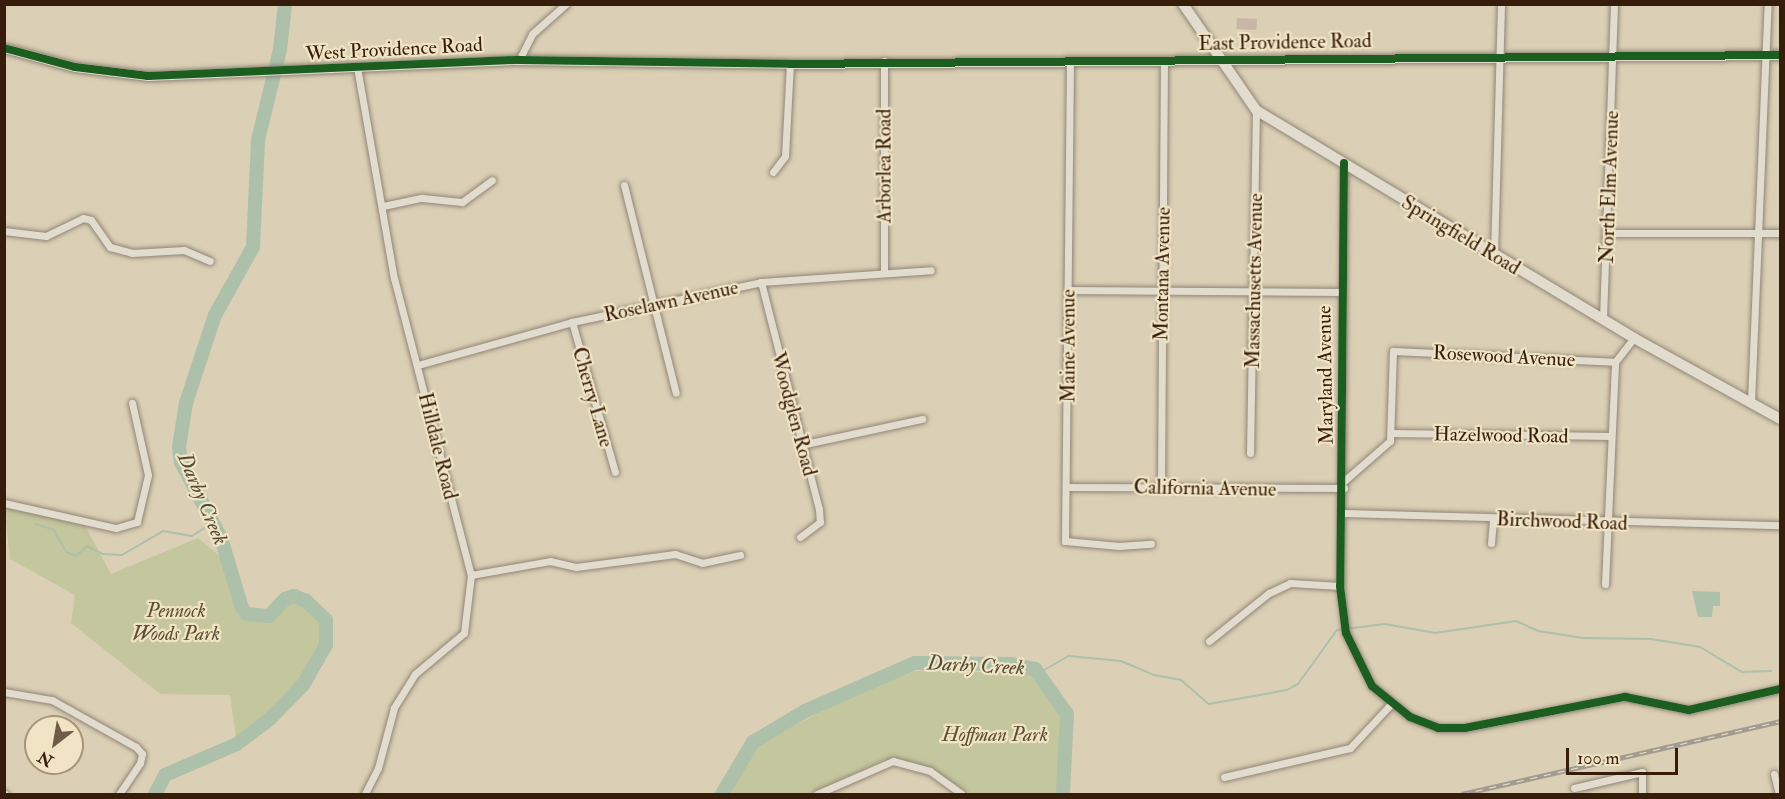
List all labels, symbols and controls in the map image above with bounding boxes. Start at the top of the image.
street label: East Providence Road [1198,28,1372,56]
street label: West Providence Road [305,32,483,66]
street label: Arborlea Road [872,109,896,223]
street label: North Elm Avenue [1594,110,1624,264]
street label: Springfield Road [1397,190,1525,280]
street label: Massachusetts Avenue [1240,193,1268,369]
street label: Montana Avenue [1149,207,1175,341]
street label: Roselawn Avenue [602,275,740,327]
street label: Maine Avenue [1056,289,1080,403]
street label: Maryland Avenue [1312,305,1338,445]
street label: Rosewood Avenue [1432,340,1576,372]
street label: Cherry Lane [567,344,619,450]
street label: Woodglen Road [766,349,822,479]
street label: Hilldale Road [413,390,463,502]
street label: Hazelwood Road [1433,422,1569,448]
water label: Darby Creek [171,449,233,549]
street label: California Avenue [1133,475,1277,501]
street label: Birchwood Road [1496,507,1628,535]
park label: Pennock Woods Park [132,599,220,646]
water label: Darby Creek [927,651,1025,681]
north arrow [24,715,84,775]
park label: Hoffman Park [942,722,1048,746]
scale bar [1569,736,1682,774]
text: N [34,746,57,771]
text: 100 m [1577,747,1620,770]

